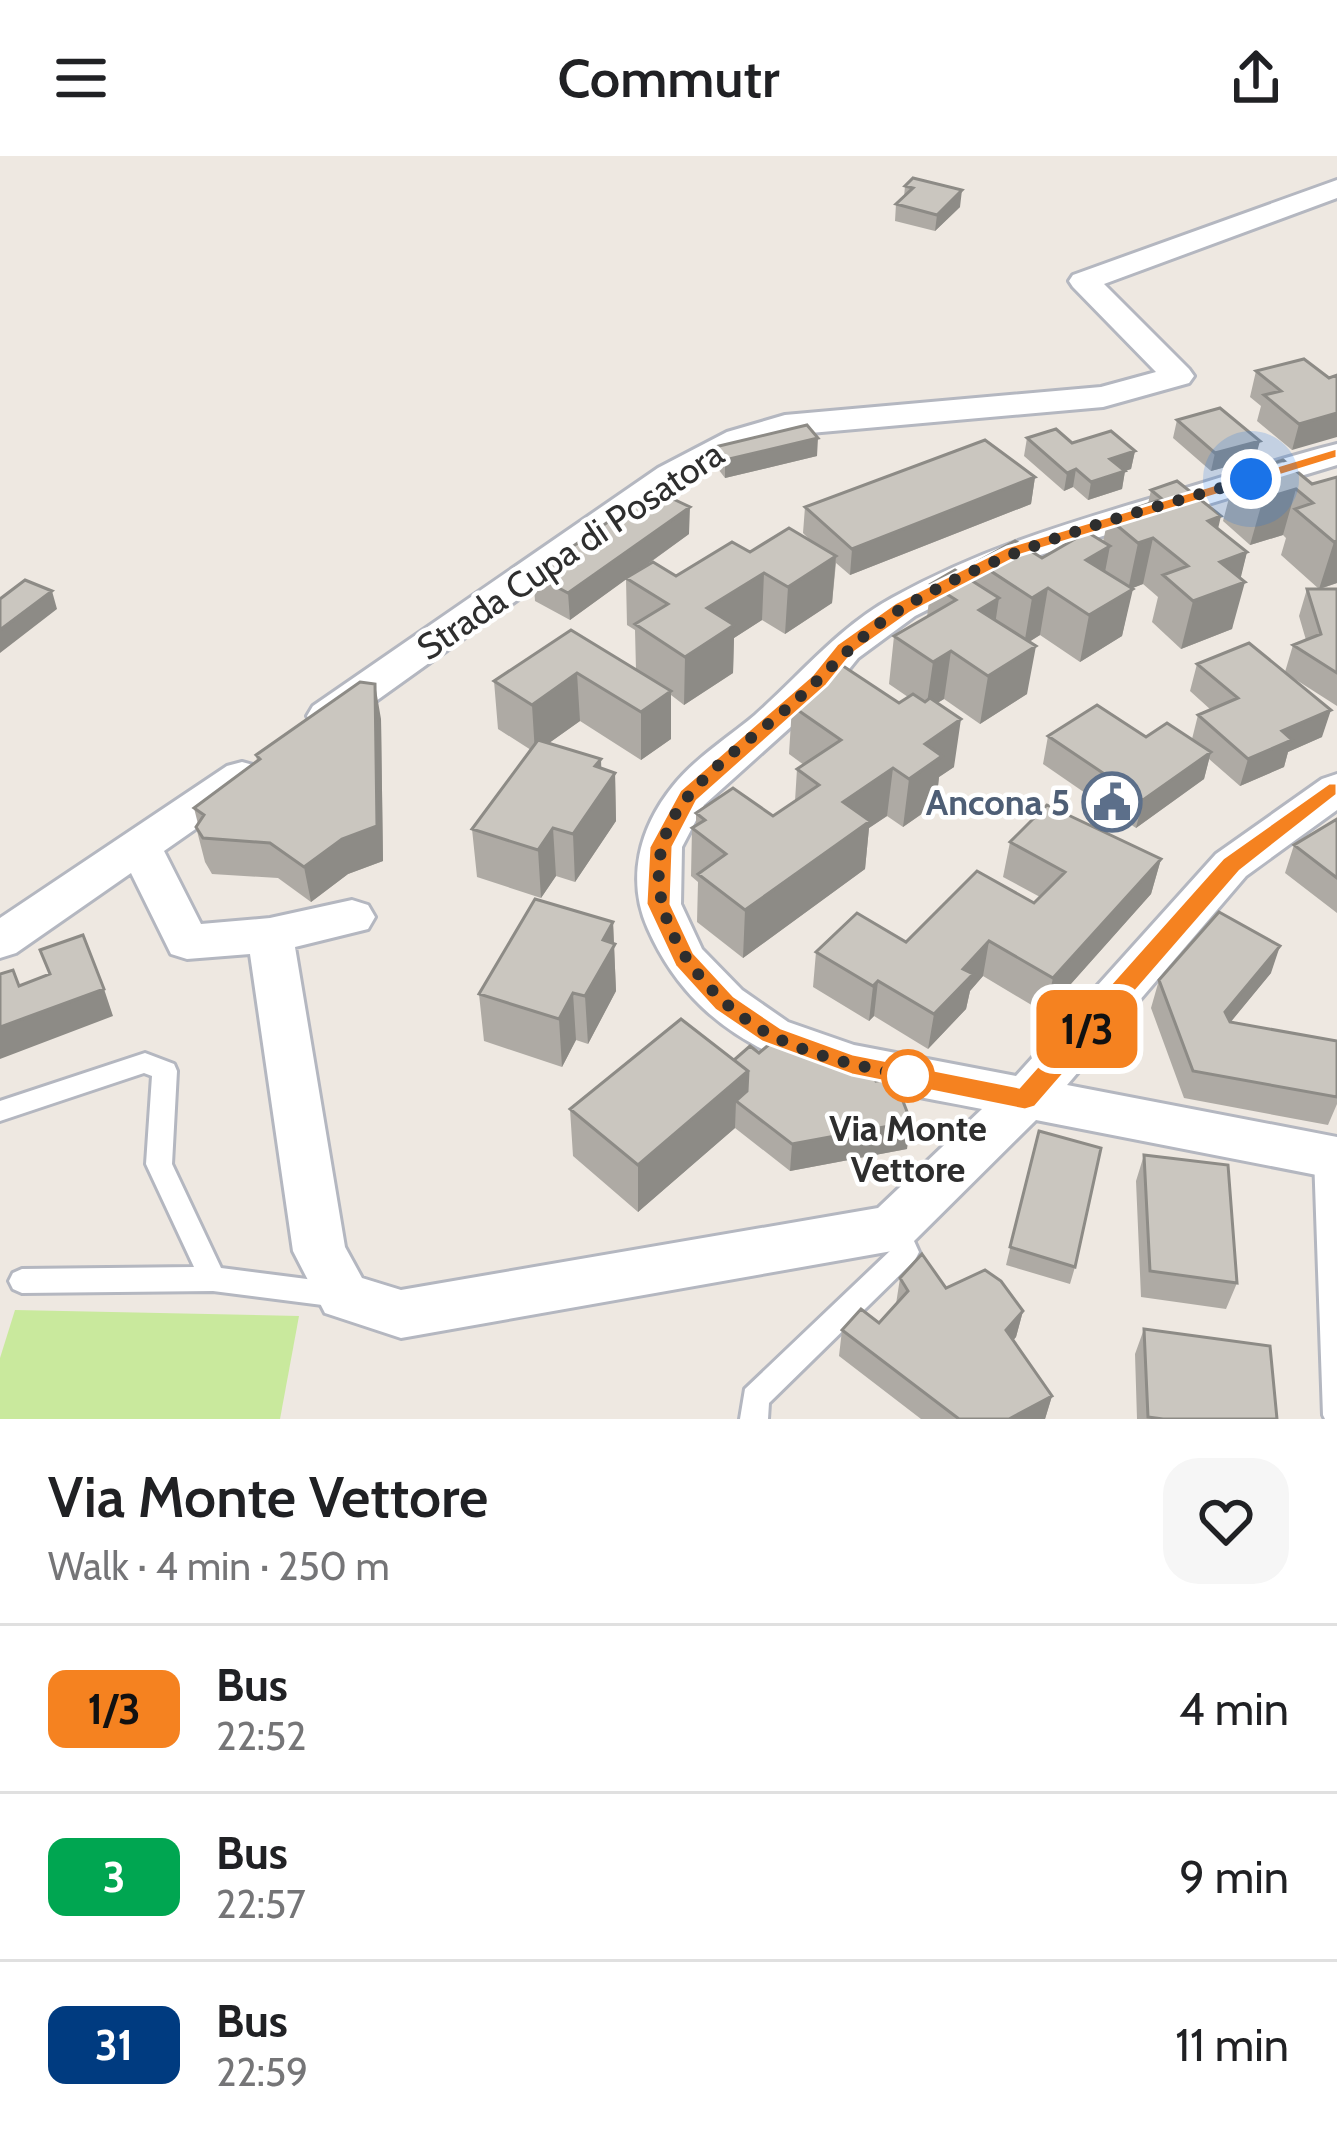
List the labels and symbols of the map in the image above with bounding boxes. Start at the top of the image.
street label: Strada Cupa di Posatora [408,431,732,669]
your location [1221,449,1281,509]
public building icon: Ancona 5 [1081,771,1143,833]
place label: Ancona 5 [926,780,1070,824]
line badge: 1/3 [1018,990,1156,1068]
marker: Via Monte Vettore [883,1051,933,1101]
place label: Via Monte Vettore [829,1106,987,1191]

